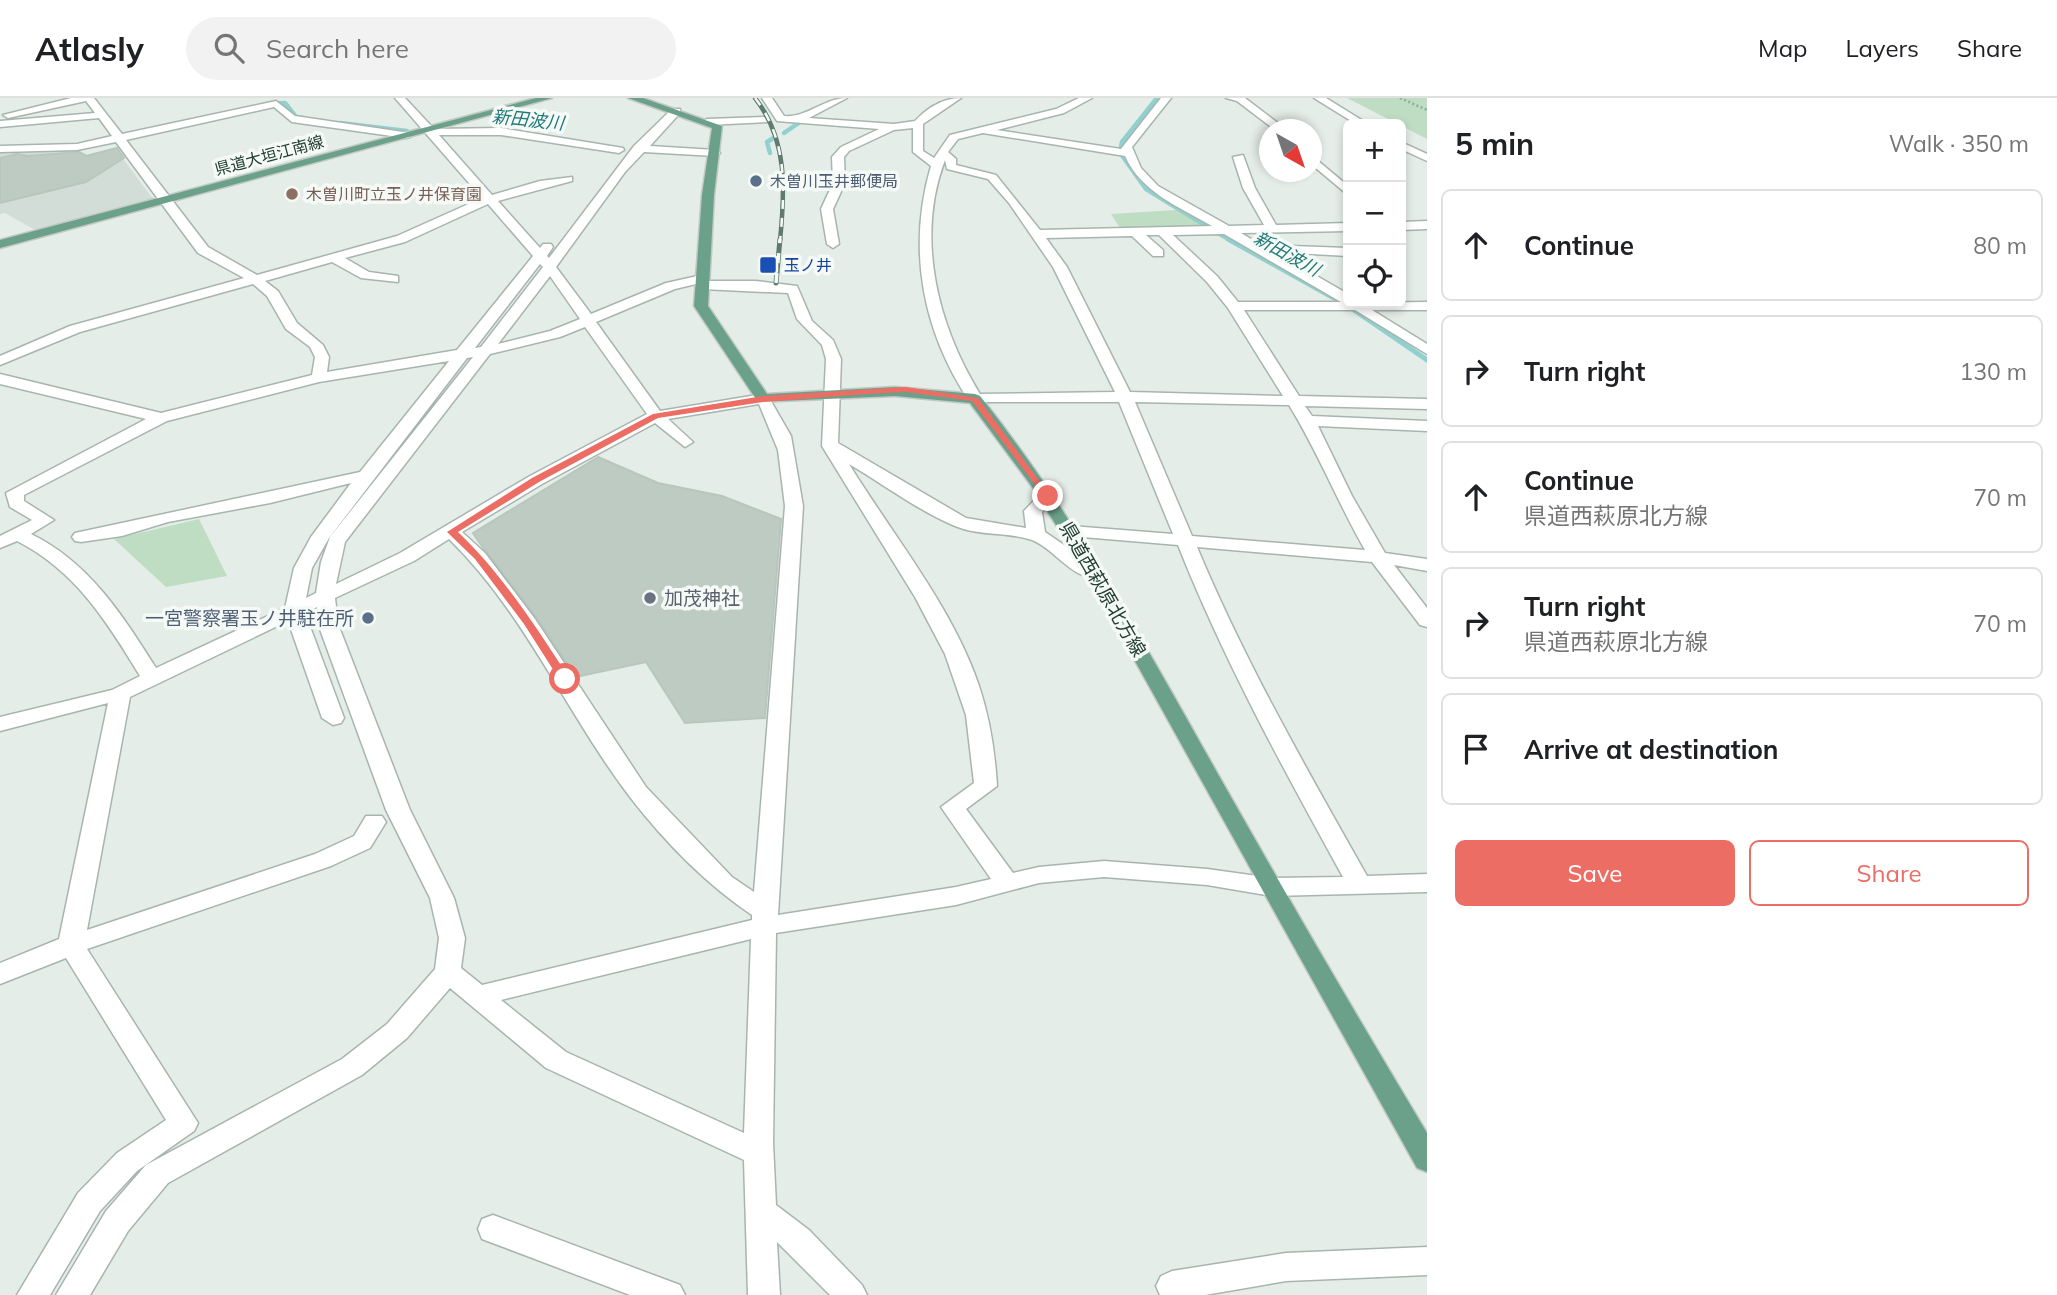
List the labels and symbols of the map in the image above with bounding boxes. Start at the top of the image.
water label: 新田波川 [491,104,567,135]
north arrow [1259,119,1322,182]
street label: 県道大垣江南線 [212,131,326,179]
place label: 木曽川玉井郵便局 [770,171,898,191]
marker: 木曽川玉井郵便局 [748,173,764,189]
place label: 木曽川町立玉ノ井保育園 [306,184,482,204]
marker: 木曽川町立玉ノ井保育園 [284,186,300,202]
water label: 新田波川 [1250,226,1326,282]
marker: 玉ノ井 [758,255,778,275]
place label: 玉ノ井 [784,255,832,275]
route end [1032,480,1063,511]
street label: 県道西萩原北方線 [1055,517,1151,661]
place label: 加茂神社 [664,586,740,610]
marker: 加茂神社 [642,590,658,606]
place label: 一宮警察署玉ノ井駐在所 [145,606,354,630]
marker: 一宮警察署玉ノ井駐在所 [360,610,376,626]
route start [549,663,580,694]

